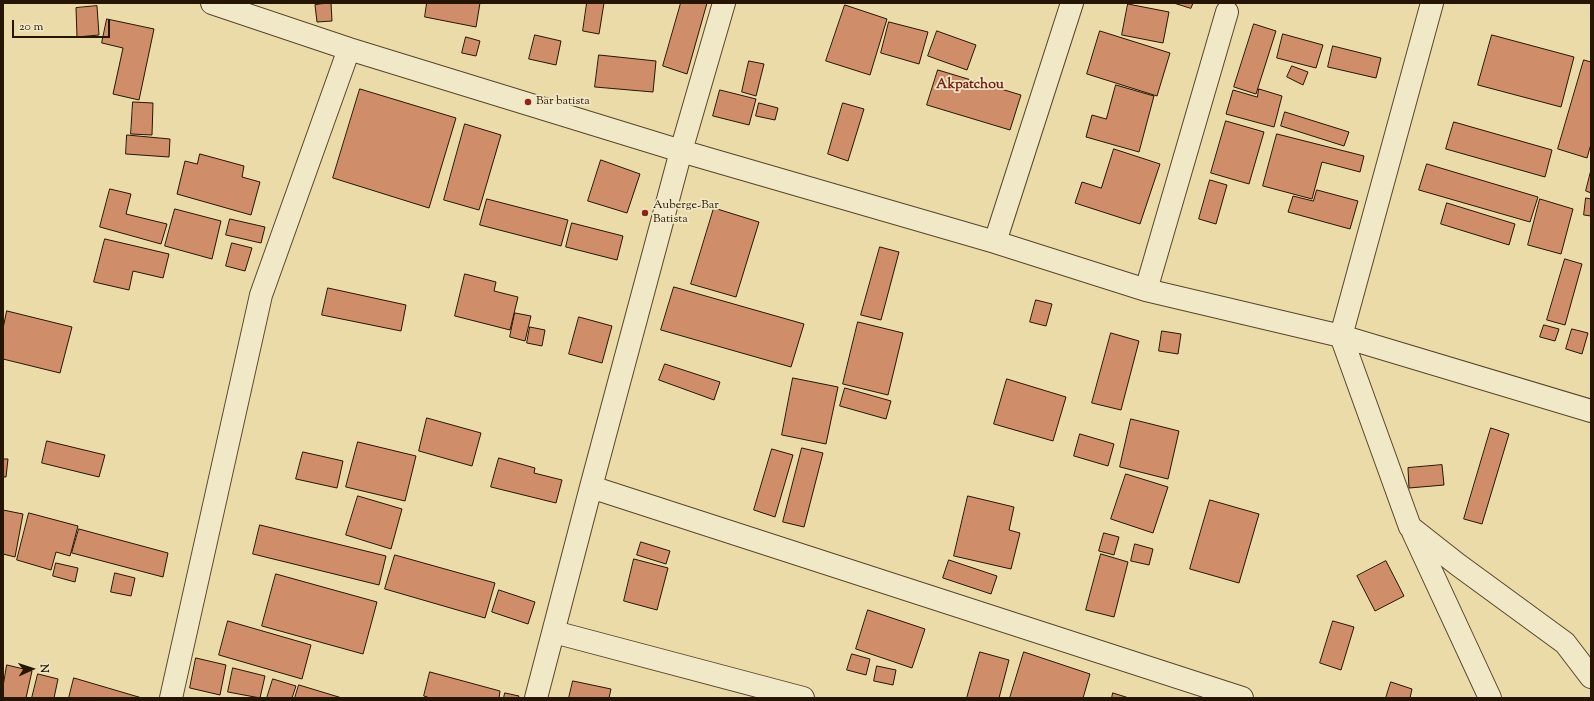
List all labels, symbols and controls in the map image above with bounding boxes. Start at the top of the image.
scale bar [14,12,112,38]
text: 20 m [19,18,43,36]
district label: Akpatchou [936,78,1004,94]
place label: Bar batista [536,95,590,109]
marker: Bar batista [523,97,533,107]
place label: Auberge-Bar Batista [653,199,719,227]
marker: Auberge-Bar Batista [640,208,650,218]
north arrow [12,649,52,689]
text: N [36,664,52,673]

